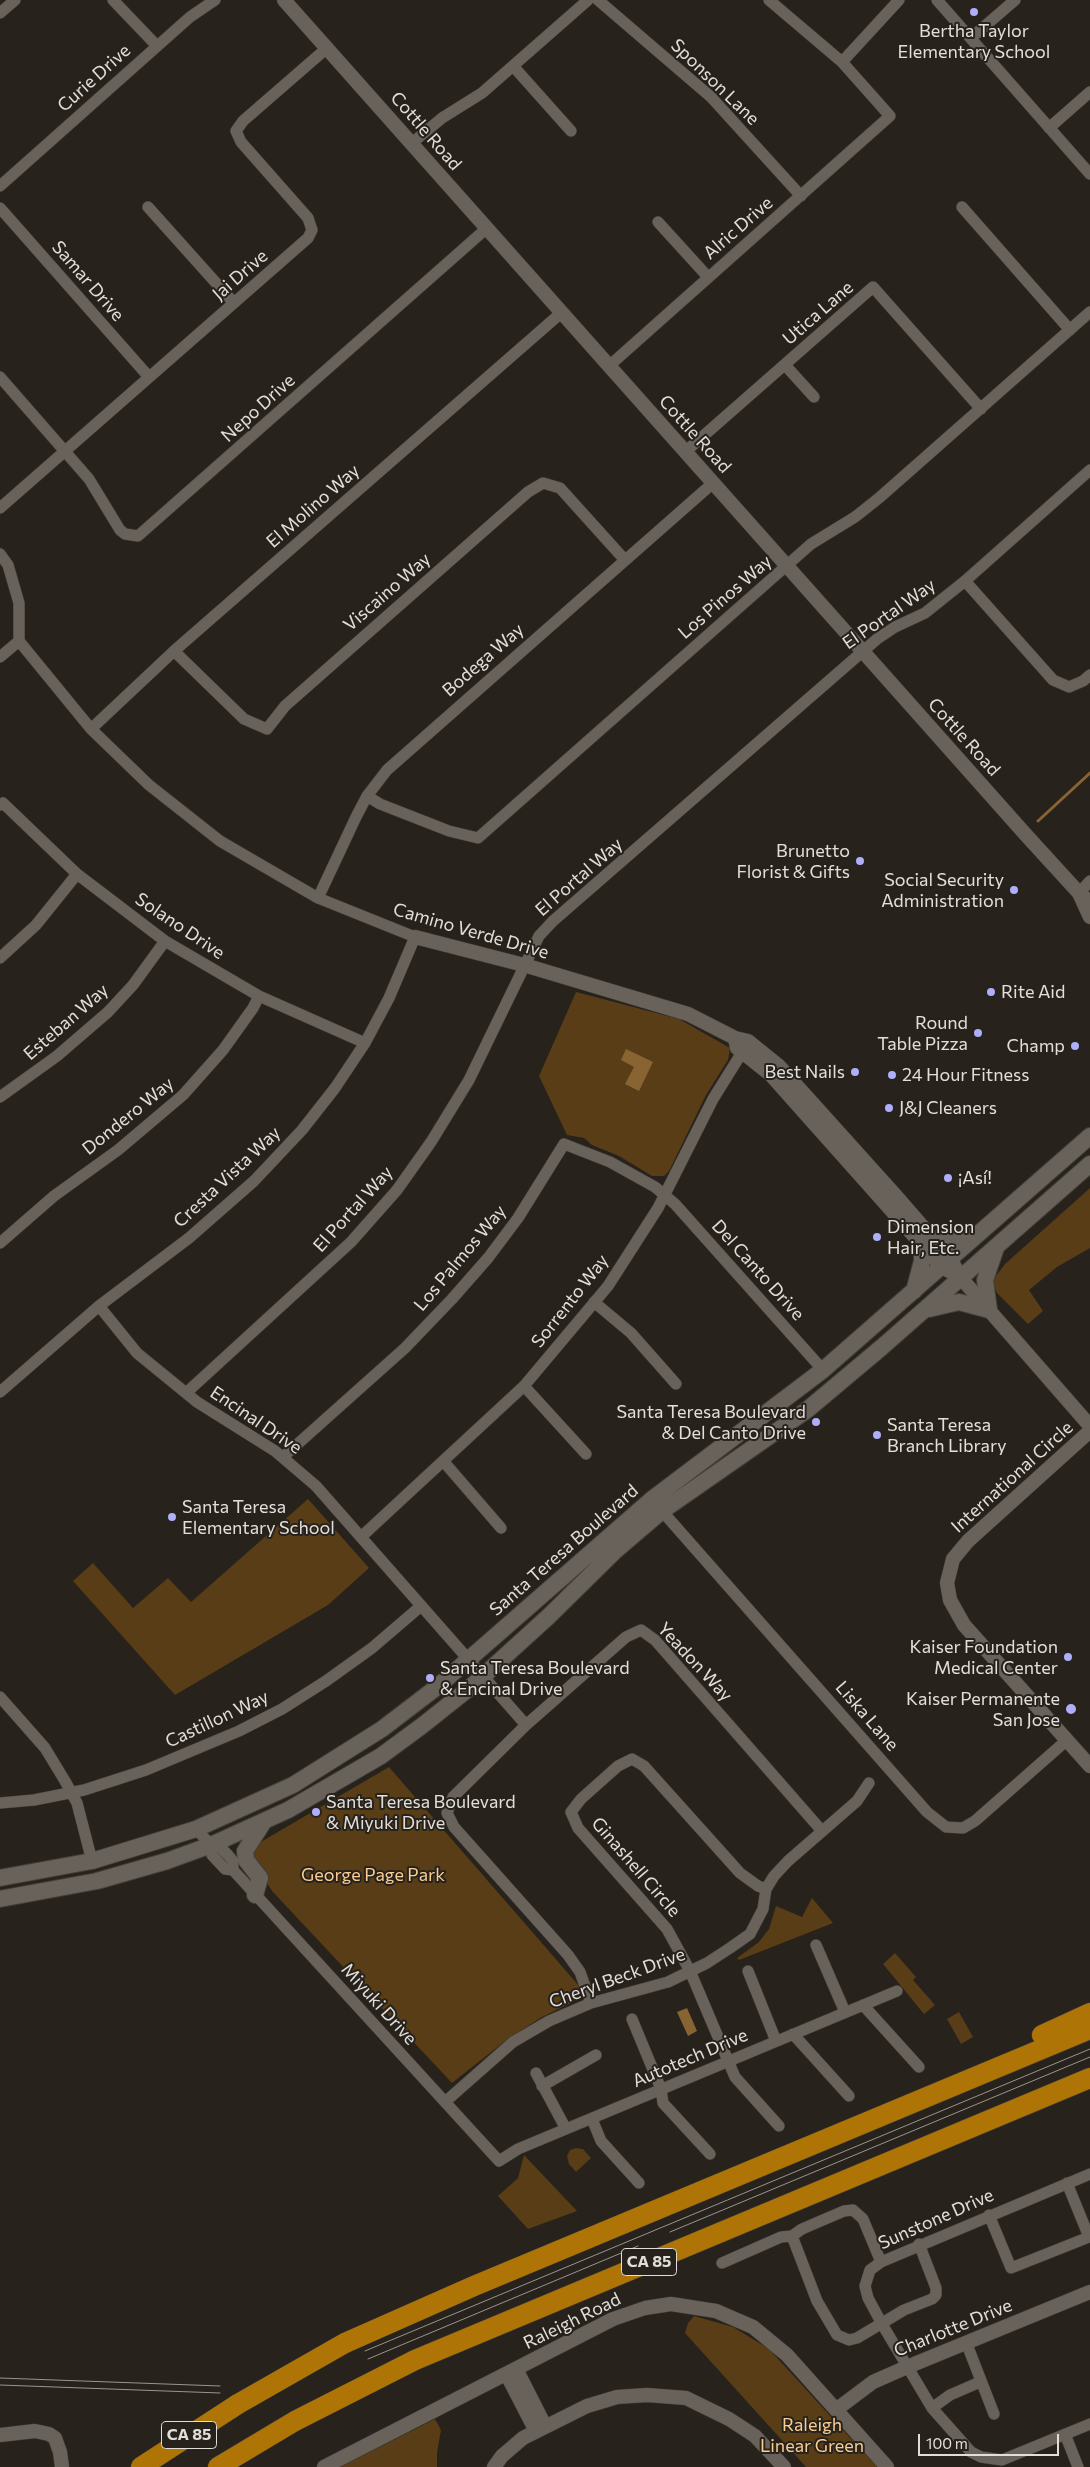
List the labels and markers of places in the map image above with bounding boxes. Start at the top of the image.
marker: Bertha Taylor Elementary School [968,6,980,18]
place label: Bertha Taylor Elementary School [898,20,1050,62]
place label: Brunetto Florist & Gifts [736,840,850,882]
marker: Brunetto Florist & Gifts [854,855,866,867]
place label: Social Security Administration [881,869,1004,912]
marker: Social Security Administration [1008,884,1020,896]
place label: Rite Aid [1001,981,1065,1003]
marker: Rite Aid [985,986,997,998]
place label: Round Table Pizza [877,1012,968,1054]
marker: Round Table Pizza [972,1027,984,1039]
place label: Champ [1007,1035,1065,1057]
marker: Champ [1069,1040,1081,1052]
place label: Best Nails [765,1061,845,1083]
place label: 24 Hour Fitness [902,1064,1029,1086]
marker: Best Nails [849,1066,861,1078]
marker: 24 Hour Fitness [886,1069,898,1081]
place label: J&J Cleaners [899,1097,997,1119]
marker: J&J Cleaners [883,1102,895,1114]
place label: ¡Así! [958,1167,992,1189]
marker: ¡Así! [942,1172,954,1184]
place label: Dimension Hair, Etc. [887,1216,974,1258]
marker: Dimension Hair, Etc. [871,1231,883,1243]
place label: Santa Teresa Boulevard & Del Canto Drive [616,1401,806,1444]
place label: Santa Teresa Branch Library [887,1414,1007,1456]
marker: Santa Teresa Boulevard & Del Canto Drive [810,1416,822,1428]
marker: Santa Teresa Branch Library [871,1429,883,1441]
place label: Santa Teresa Elementary School [182,1496,335,1538]
marker: Santa Teresa Elementary School [166,1511,178,1523]
place label: Kaiser Foundation Medical Center [910,1636,1058,1678]
marker: Kaiser Foundation Medical Center [1062,1651,1074,1663]
place label: Santa Teresa Boulevard & Encinal Drive [440,1657,630,1700]
marker: Santa Teresa Boulevard & Encinal Drive [424,1672,436,1684]
place label: Kaiser Permanente San Jose [906,1688,1060,1730]
marker: Kaiser Permanente San Jose [1064,1702,1078,1716]
place label: Santa Teresa Boulevard & Miyuki Drive [326,1791,516,1834]
marker: Santa Teresa Boulevard & Miyuki Drive [310,1806,322,1818]

